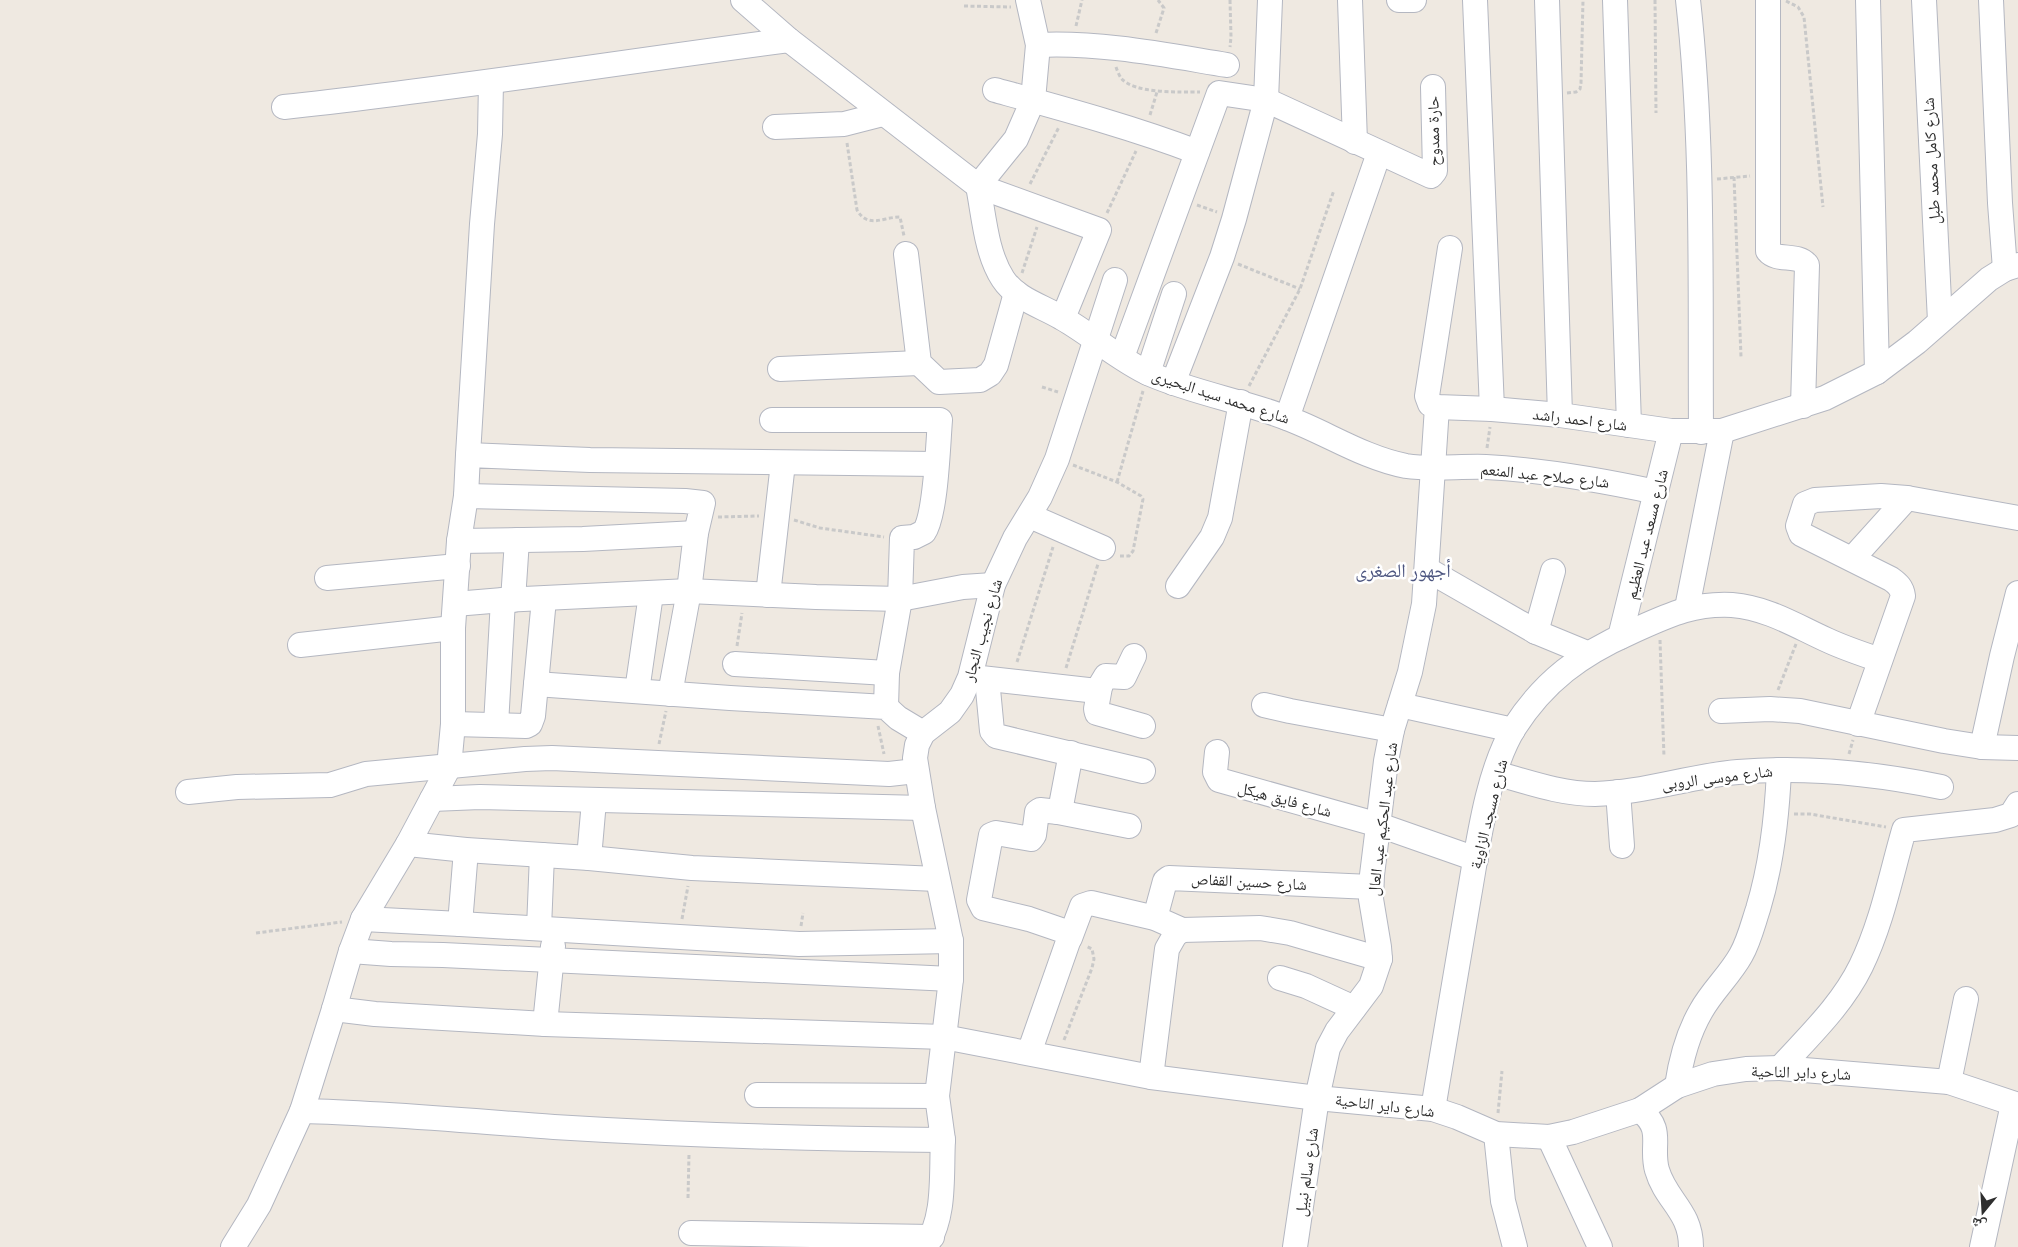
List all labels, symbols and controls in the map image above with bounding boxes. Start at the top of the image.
street label: حارة ممدوح [1423,96,1445,166]
street label: شارع كامل محمد طبل [1919,97,1945,225]
street label: شارع محمد سيد البحيرى [1149,365,1292,429]
street label: شارع احمد راشد [1531,404,1628,436]
street label: شارع صلاح عبد المنعم [1480,459,1610,493]
street label: شارع مسعد عبد العظيم [1621,467,1673,601]
district label: أجهور الصغرى [1355,559,1451,582]
street label: شارع نجيب النجار [959,577,1007,685]
street label: شارع عبد الحكيم عبد العال [1364,741,1402,897]
street label: شارع مسجد الزاوية [1466,757,1512,871]
street label: شارع موسى الروبى [1660,761,1774,795]
street label: شارع فايق هيكل [1236,778,1334,822]
street label: شارع حسين القفاص [1191,869,1307,895]
street label: شارع داير الناحية [1751,1061,1851,1085]
street label: شارع داير الناحية [1334,1090,1436,1122]
street label: شارع سالم نبيل [1291,1126,1323,1218]
north arrow [1958,1187,2008,1237]
text: ش [1969,1213,1989,1235]

